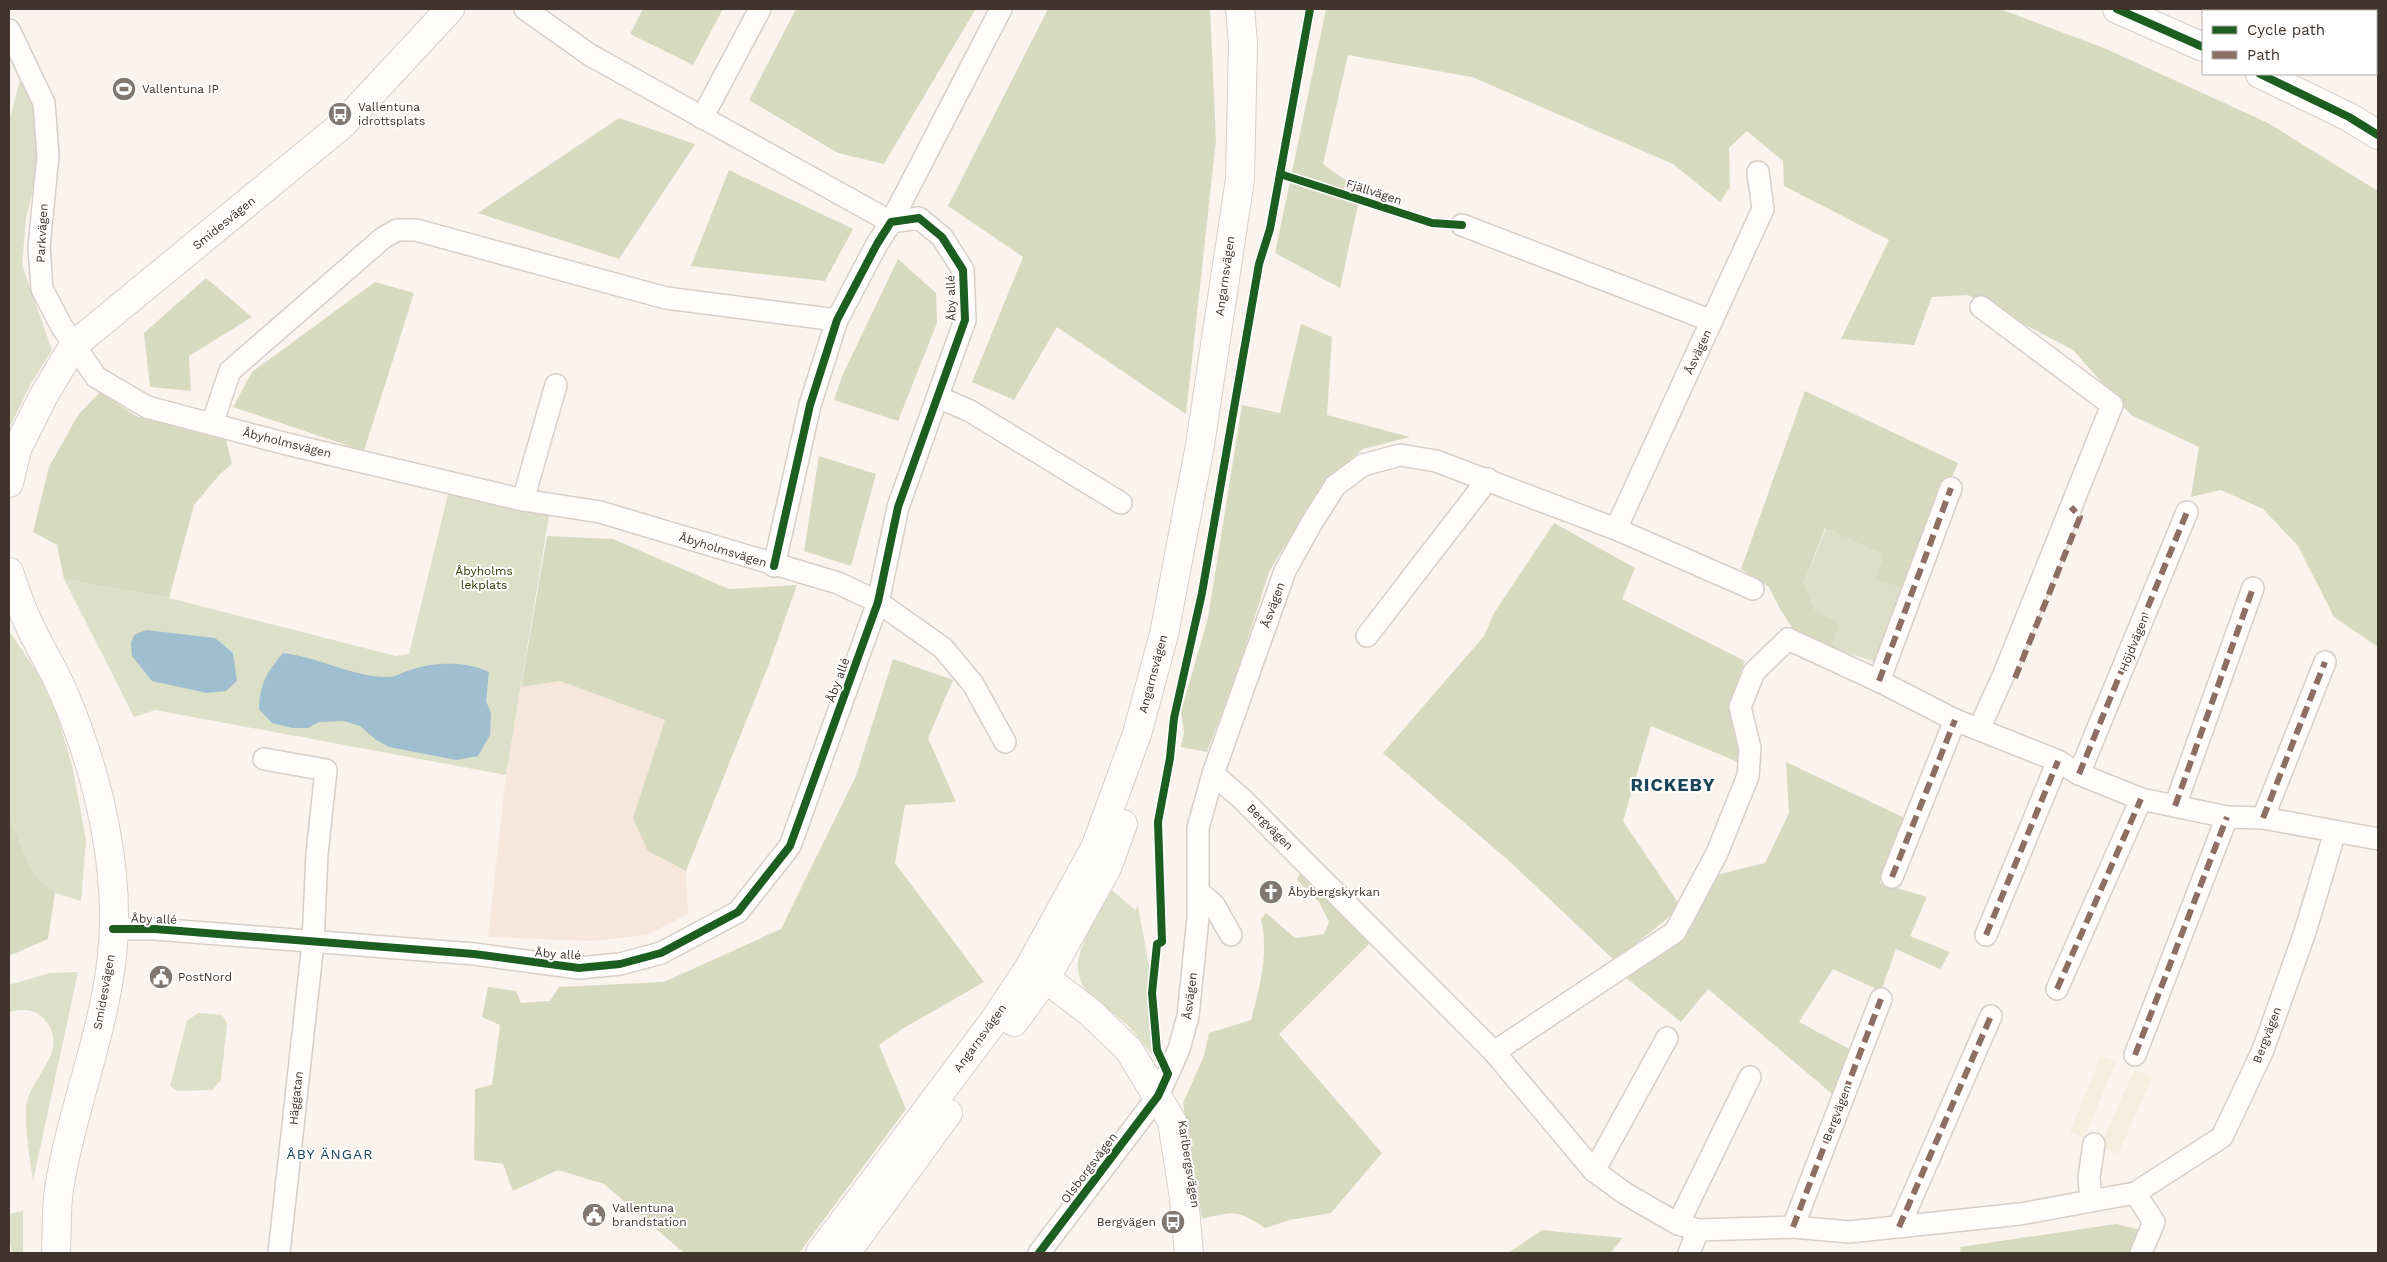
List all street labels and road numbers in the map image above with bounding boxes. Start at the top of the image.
street label: Fjällvägen [1344,176,1404,208]
street label: Smidesvägen [190,193,258,253]
street label: Parkvägen [33,203,51,263]
street label: Angarnsvägen [1212,235,1238,317]
street label: Åby allé [943,275,959,321]
street label: Åsvägen [1682,327,1714,377]
street label: Åbyholmsvägen [241,425,333,461]
street label: Åbyholmsvägen [677,530,769,570]
street label: Åsvägen [1258,580,1288,630]
street label: Höjdvägen [2116,612,2152,674]
street label: Angarnsvägen [1136,633,1170,715]
street label: Åby allé [824,656,853,704]
street label: Bergvägen [1244,801,1296,853]
street label: Åby allé [131,911,177,927]
street label: Åby allé [534,945,582,963]
street label: Smidesvägen [90,953,118,1031]
street label: Åsvägen [1180,972,1200,1020]
street label: Angarnsvägen [951,1001,1009,1075]
street label: Bergvägen [2250,1005,2284,1065]
street label: Häggatan [286,1070,306,1126]
street label: Bergvägen [1820,1083,1854,1143]
street label: Karlbergsvägen [1175,1119,1203,1209]
street label: Olsborgsvägen [1058,1130,1120,1206]

